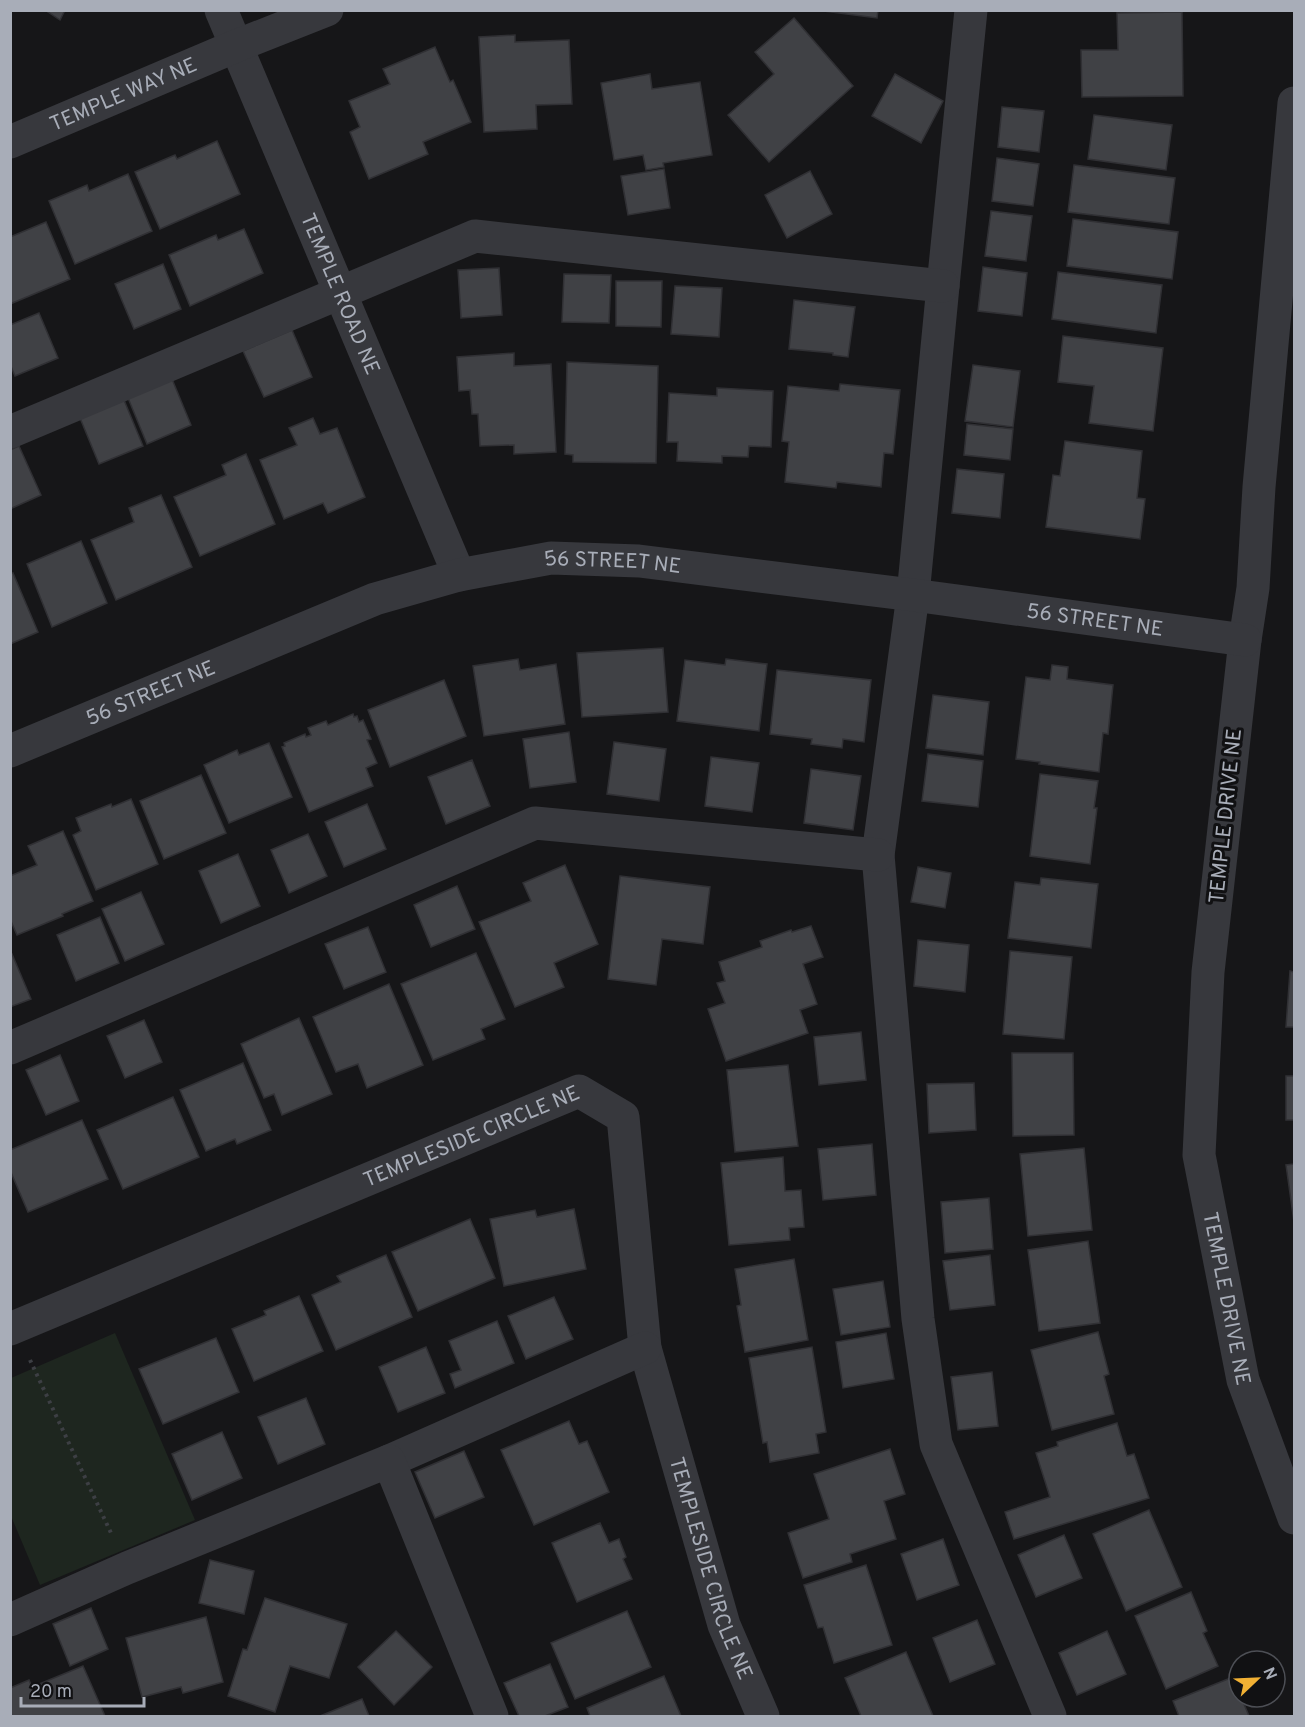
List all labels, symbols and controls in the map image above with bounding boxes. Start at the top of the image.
street label: TEMPLE WAY NE [46,52,202,139]
street label: TEMPLE ROAD NE [293,210,385,379]
street label: 56 STREET NE [542,545,683,581]
street label: 56 STREET NE [1025,599,1165,644]
street label: 56 STREET NE [82,655,220,733]
street label: TEMPLE DRIVE NE [1204,727,1249,905]
street label: TEMPLESIDE CIRCLE NE [360,1080,584,1195]
street label: TEMPLE DRIVE NE [1195,1210,1256,1388]
street label: TEMPLESIDE CIRCLE NE [662,1454,758,1684]
north arrow [1227,1649,1287,1709]
text: N [1258,1665,1280,1683]
scale bar [21,1670,144,1708]
text: 20 m [30,1681,72,1704]

